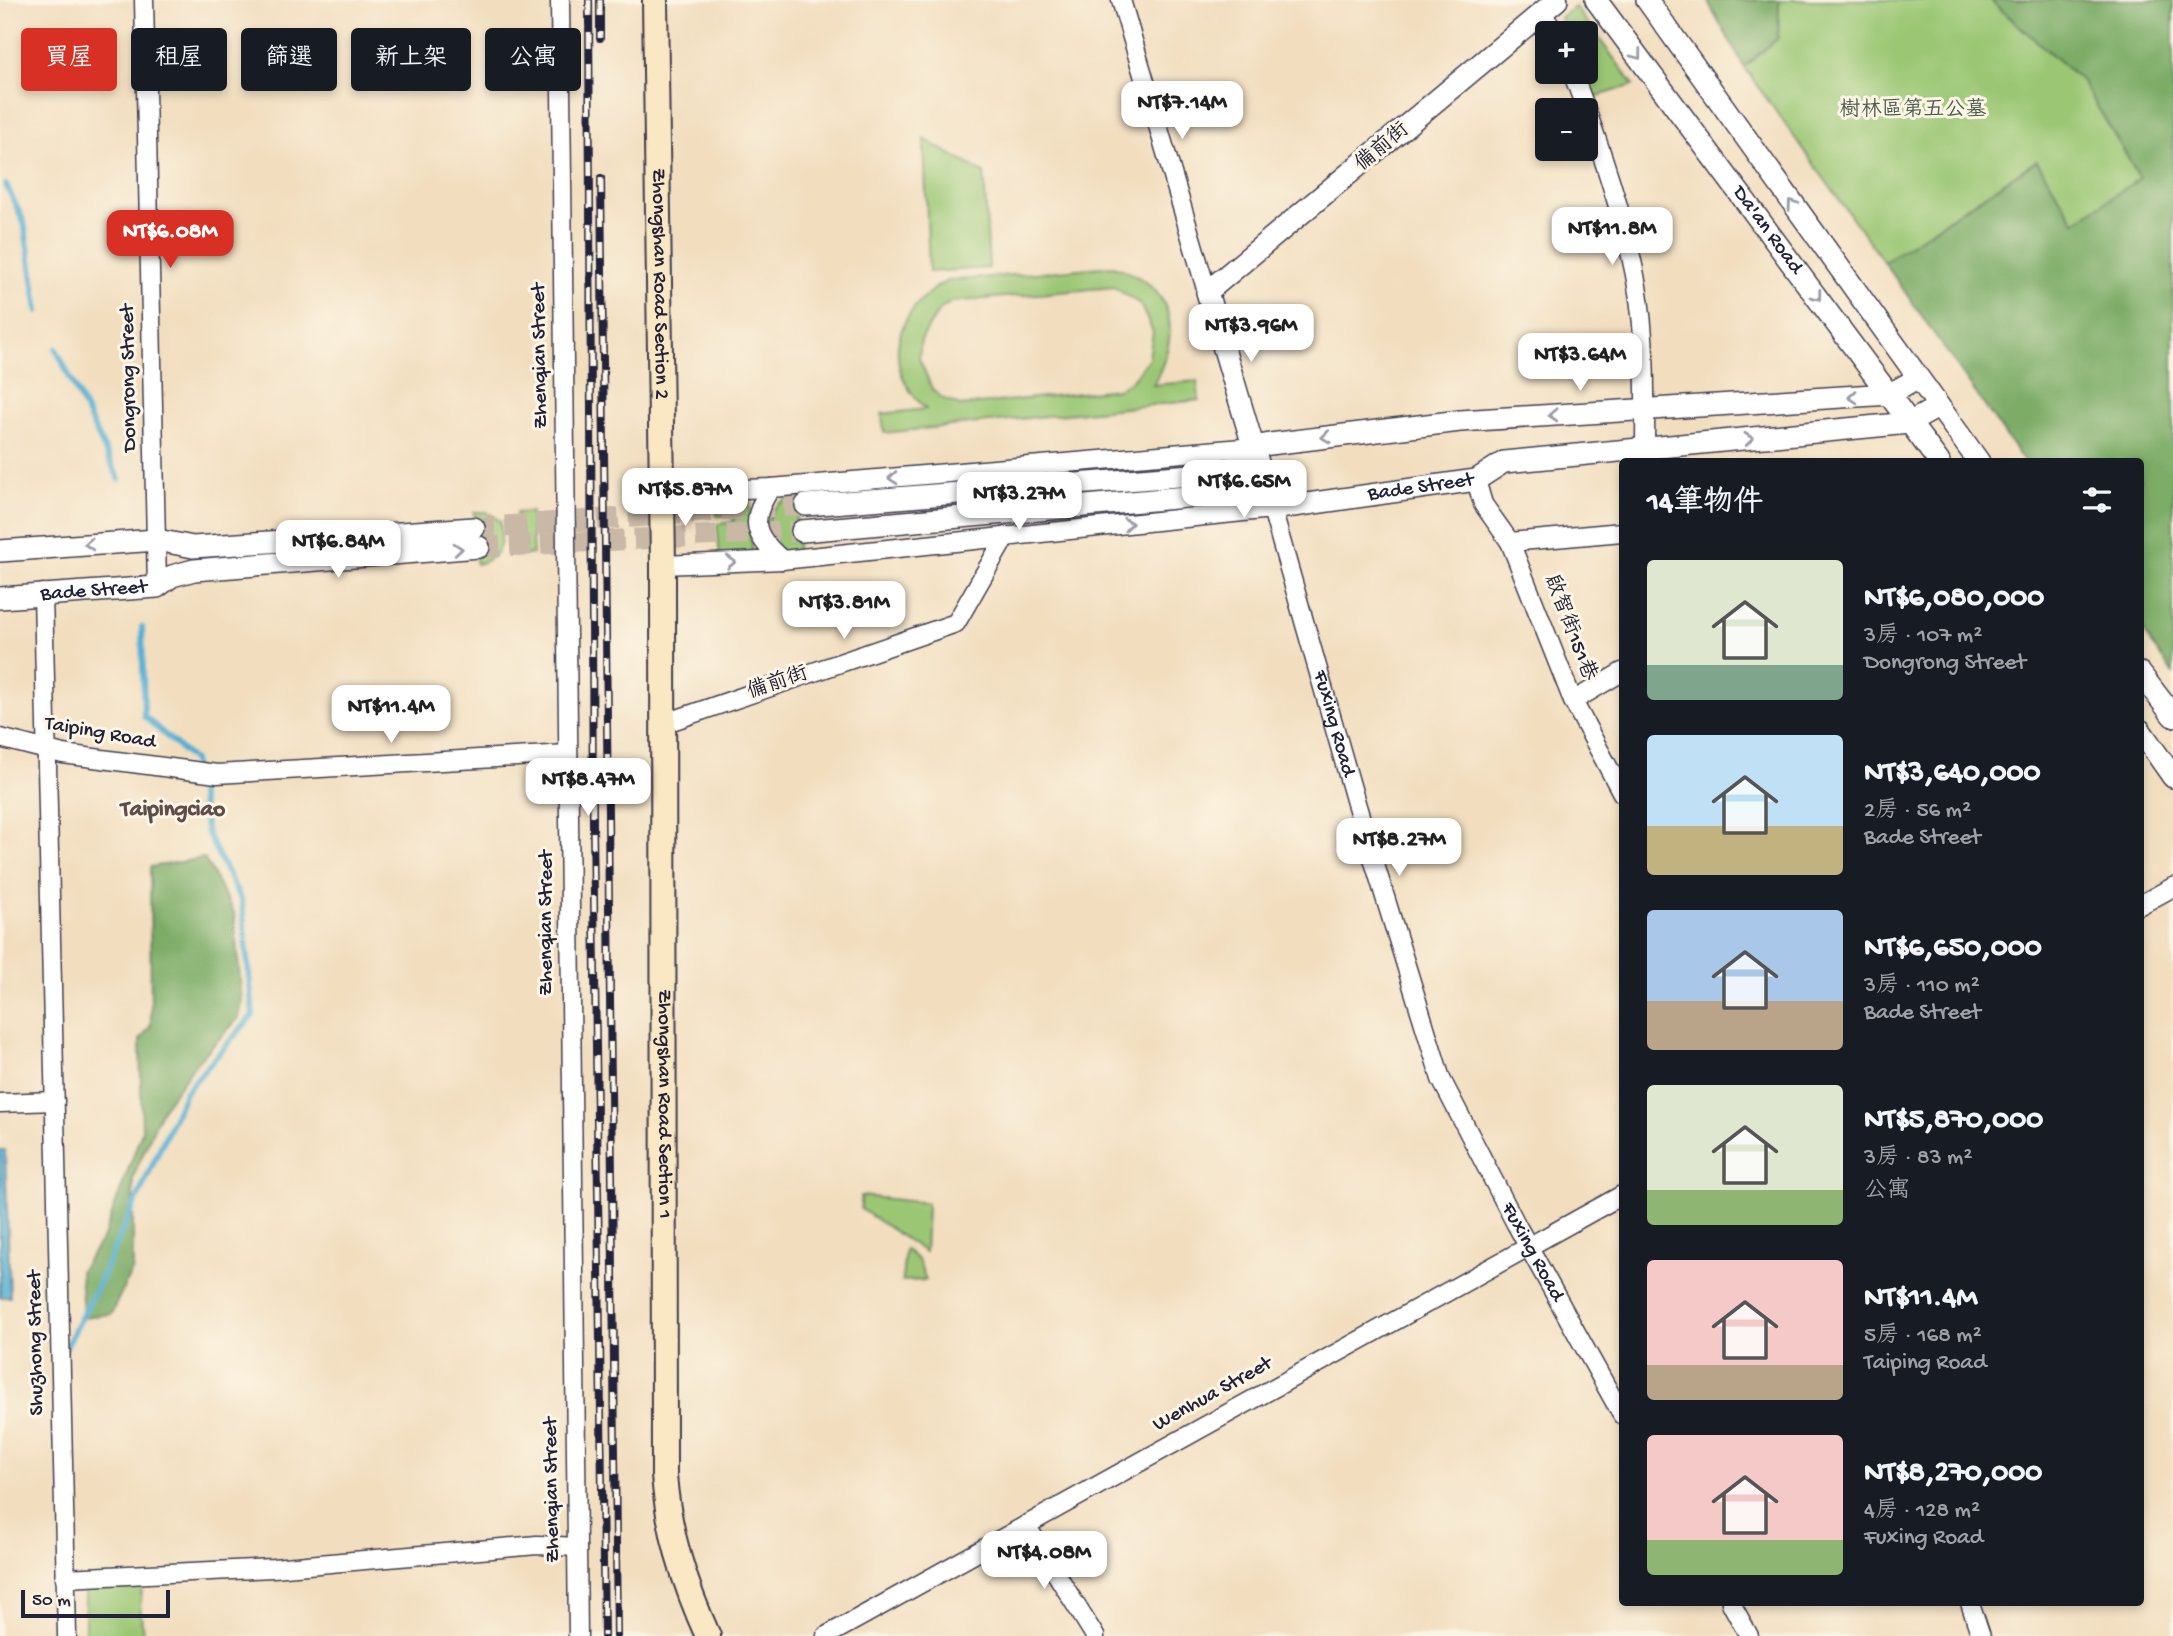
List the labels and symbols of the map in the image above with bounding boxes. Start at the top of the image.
one-way arrow [1629,47,1641,60]
pin: NT$7.14M [1110,82,1254,141]
park label: 樹林區第五公墓 [1840,97,1987,124]
street label: 備前街 [1350,117,1415,178]
street label: Zhongshan Road Section 2 [645,168,673,400]
street label: Da'an Road [1725,180,1809,281]
one-way arrow [1788,199,1800,212]
pin: NT$11.8M [1540,208,1684,267]
pin: NT$6.08M [98,210,242,270]
street label: Zhenqian Street [527,281,555,429]
one-way arrow [1808,288,1821,301]
street label: Dongrong Street [116,302,144,454]
pin: NT$3.96M [1179,304,1323,364]
pin: NT$3.64M [1508,334,1652,393]
one-way arrow [1847,389,1858,404]
one-way arrow [1547,407,1558,422]
one-way arrow [1321,430,1332,445]
one-way arrow [1743,432,1754,447]
pin: NT$6.65M [1172,461,1316,520]
pin: NT$5.87M [613,468,757,528]
street label: Bade Street [1365,468,1478,508]
one-way arrow [887,470,898,485]
pin: NT$3.27M [947,472,1091,532]
one-way arrow [1122,516,1134,531]
pin: NT$6.84M [266,520,410,580]
one-way arrow [83,536,94,551]
one-way arrow [453,542,464,557]
one-way arrow [726,555,737,570]
street label: 啟智街151巷 [1537,571,1603,685]
street label: Bade Street [39,575,150,608]
pin: NT$3.81M [772,582,916,641]
street label: 備前街 [743,660,812,706]
street label: Fuxing Road [1306,667,1361,781]
pin: NT$11.4M [319,686,463,745]
street label: Taiping Road [42,712,159,756]
pin: NT$8.47M [516,758,660,818]
district label: Taipingciao [119,797,225,824]
pin: NT$8.27M [1327,818,1471,878]
street label: Zhenqian Street [535,848,560,996]
street label: Zhongshan Road Section 1 [651,989,676,1219]
street label: Fuxing Road [1494,1198,1570,1308]
street label: Shuzhong Street [23,1268,51,1416]
street label: Wenhua Street [1149,1351,1279,1438]
street label: Zhenqian Street [539,1415,567,1563]
pin: NT$4.08M [972,1532,1116,1591]
scale bar [21,1587,170,1619]

